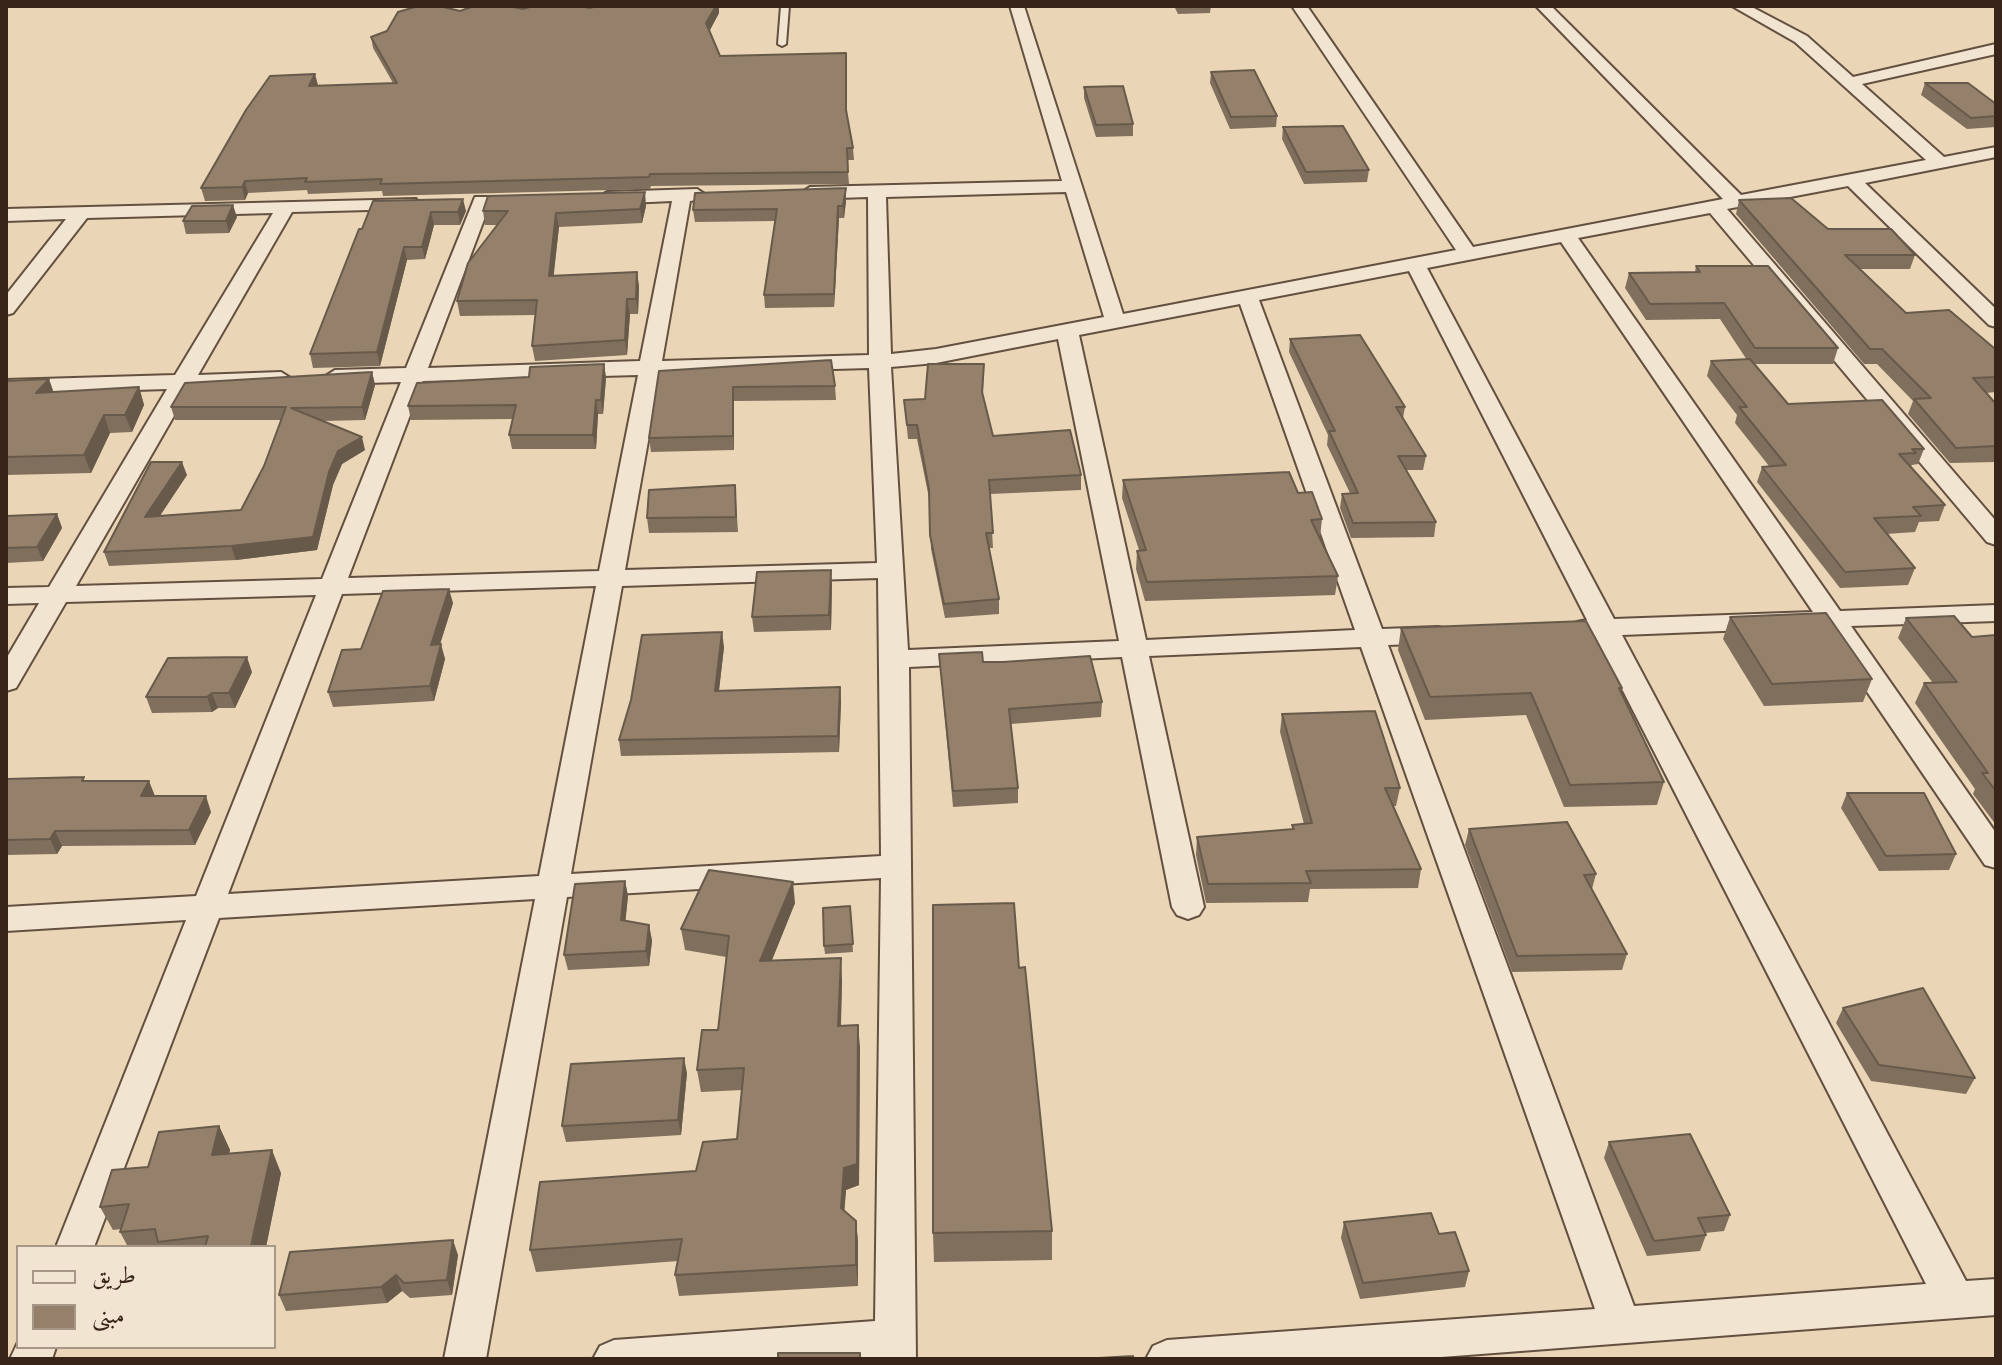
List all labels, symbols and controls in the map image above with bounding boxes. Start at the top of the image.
legend [16,1245,276,1349]
text: طريق [92,1261,136,1291]
text: مبنى [92,1301,125,1331]

